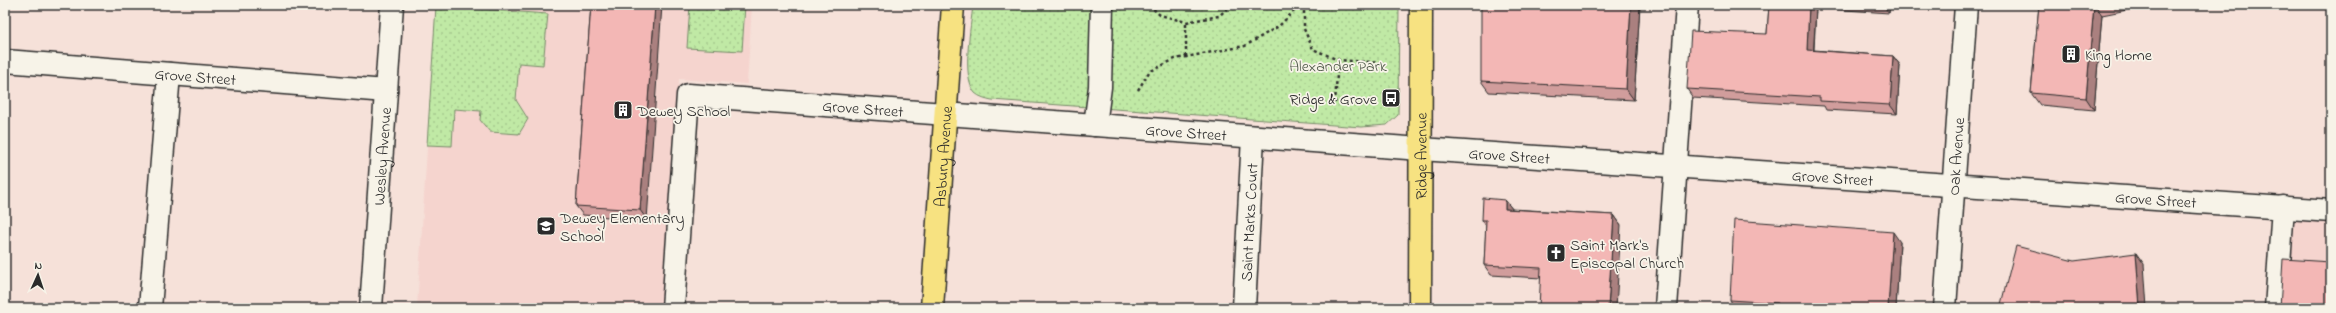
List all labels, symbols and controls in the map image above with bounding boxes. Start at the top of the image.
building icon: King Home [2060,43,2082,65]
place label: King Home [2085,44,2153,68]
park label: Alexander Park [1289,55,1388,79]
street label: Grove Street [154,63,237,93]
bus stop icon: Ridge & Grove [1380,87,1402,109]
place label: Ridge & Grove [1289,88,1378,112]
street label: Grove Street [821,95,905,125]
building icon: Dewey School [612,99,634,121]
place label: Dewey School [636,100,731,124]
street label: Asbury Avenue [929,104,960,208]
street label: Wesley Avenue [368,106,399,206]
street label: Ridge Avenue [1410,112,1435,200]
street label: Oak Avenue [1943,116,1972,196]
street label: Grove Street [1144,119,1228,149]
street label: Grove Street [1468,142,1551,172]
street label: Saint Marks Court [1235,162,1266,282]
street label: Grove Street [1791,164,1875,194]
street label: Grove Street [2114,186,2198,216]
place label: Dewey Elementary School [559,207,684,249]
school or university icon: Dewey Elementary School [535,215,557,237]
place label: Saint Mark's Episcopal Church [1570,234,1684,276]
church icon: Saint Mark's Episcopal Church [1545,242,1567,264]
north arrow [18,255,58,295]
text: N [34,258,43,274]

